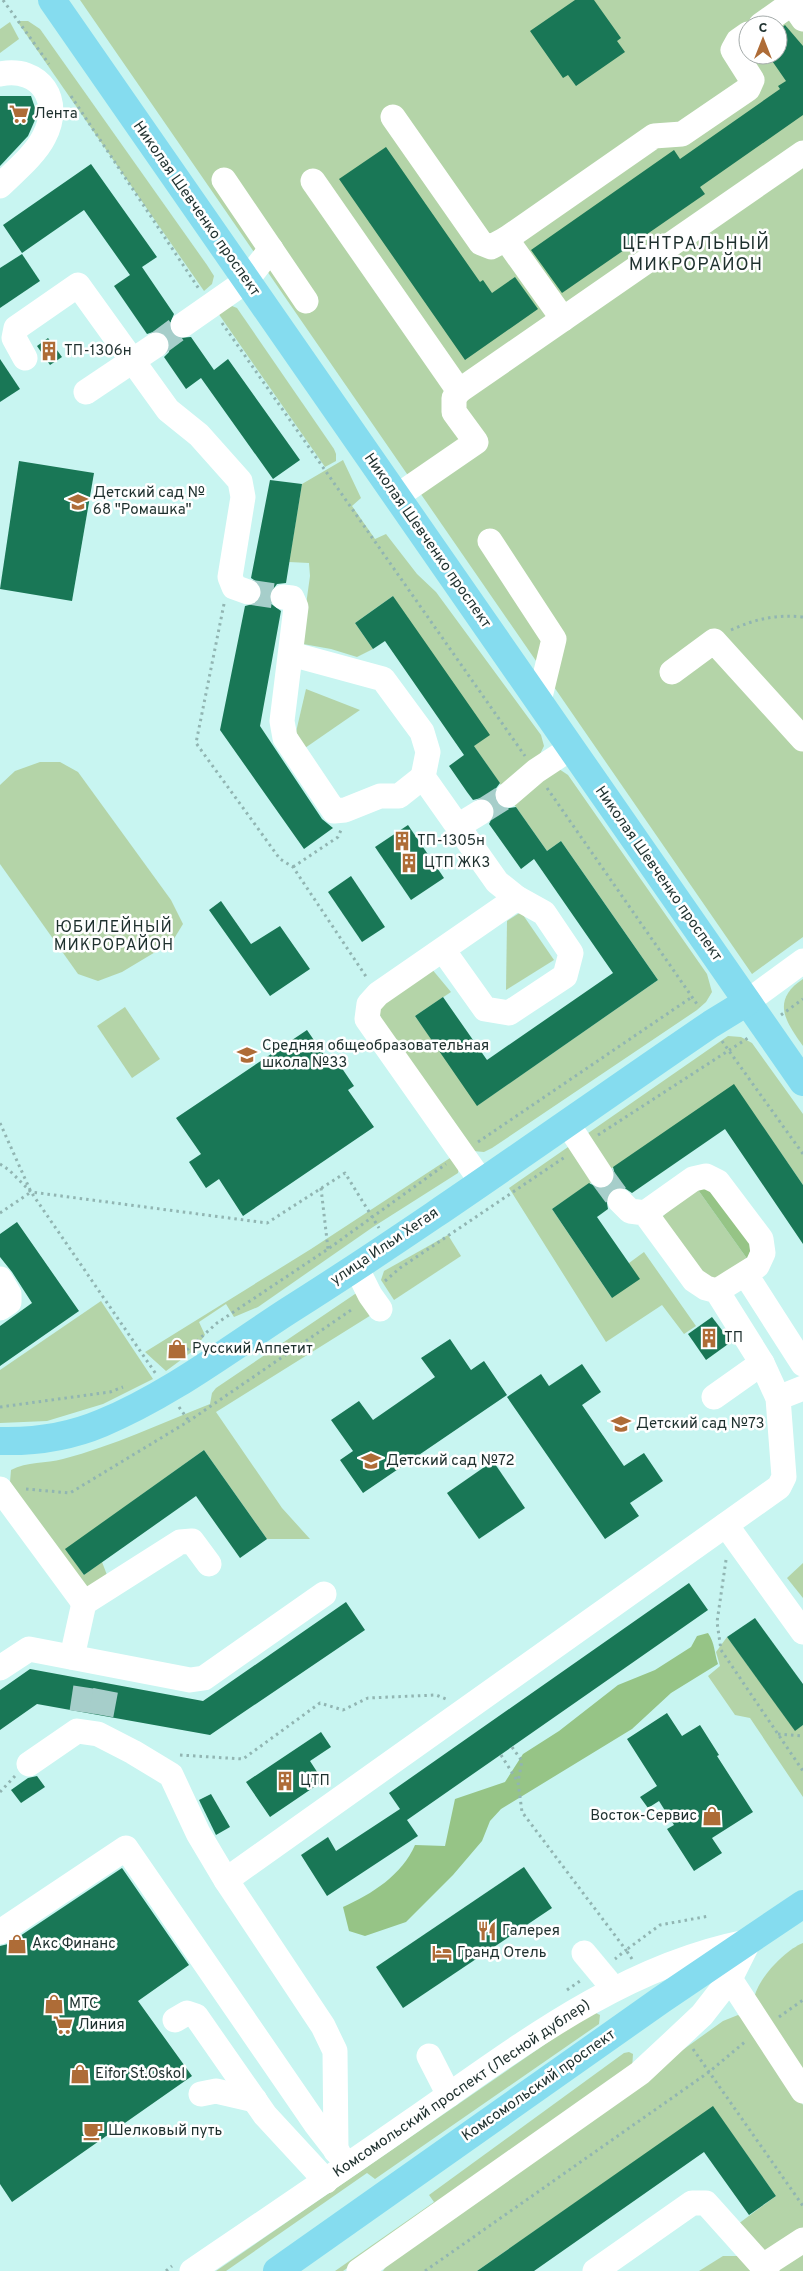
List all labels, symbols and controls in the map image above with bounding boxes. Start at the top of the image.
north arrow [738,15,788,65]
text: С [759,20,768,37]
supermarket icon: Лента [8,103,30,125]
place label: Лента [34,105,78,124]
street label: Николая Шевченко проспект [128,118,264,300]
district label: ЦЕНТРАЛЬНЫЙ МИКРОРАЙОН [622,231,770,277]
building icon: ТП-1306н [38,340,60,362]
place label: ТП-1306н [64,342,132,361]
street label: Николая Шевченко проспект [359,450,495,632]
place label: Детский сад № 68 "Ромашка" [93,484,205,520]
school or university icon: Детский сад № 68 "Ромашка" [67,491,89,513]
street label: Николая Шевченко проспект [590,783,726,965]
building icon: ТП-1305н [391,830,413,852]
place label: ТП-1305н [417,832,485,851]
building icon: ЦТП ЖК3 [398,852,420,874]
place label: ЦТП ЖК3 [424,854,490,873]
district label: ЮБИЛЕЙНЫЙ МИКРОРАЙОН [54,916,174,956]
place label: Средняя общеобразовательная школа №33 [262,1037,489,1073]
school or university icon: Средняя общеобразовательная школа №33 [236,1044,258,1066]
street label: улица Ильи Хегая [327,1204,443,1290]
building icon: ТП [698,1327,720,1349]
place label: ТП [724,1329,743,1348]
shop icon: Русский Аппетит [166,1338,188,1360]
place label: Русский Аппетит [192,1340,313,1359]
school or university icon: Детский сад №73 [610,1413,632,1435]
place label: Детский сад №73 [636,1415,765,1434]
school or university icon: Детский сад №72 [360,1450,382,1472]
place label: Детский сад №72 [386,1452,515,1471]
building icon: ЦТП [274,1770,296,1792]
place label: ЦТП [300,1772,330,1791]
shop icon: Восток-Сервис [701,1805,723,1827]
place label: Восток-Сервис [590,1807,697,1826]
restaurant icon: Галерея [476,1920,498,1942]
place label: Галерея [502,1922,560,1941]
shop icon: Акс Финанс [6,1933,28,1955]
place label: Акс Финанс [32,1935,116,1954]
hotel icon: Гранд Отель [431,1942,453,1964]
place label: Гранд Отель [457,1944,547,1963]
shop icon: МТС [43,1993,65,2015]
place label: МТС [69,1995,99,2014]
street label: Комсомольский проспект (Лесной дублер) [330,1996,594,2182]
supermarket icon: Линия [52,2014,74,2036]
place label: Линия [78,2016,125,2035]
street label: Комсомольский проспект [459,2026,620,2146]
shop icon: Eifor St.Oskol [69,2063,91,2085]
place label: Eifor St.Oskol [95,2065,185,2084]
cafe icon: Шелковый путь [82,2120,104,2142]
place label: Шелковый путь [108,2122,223,2141]

